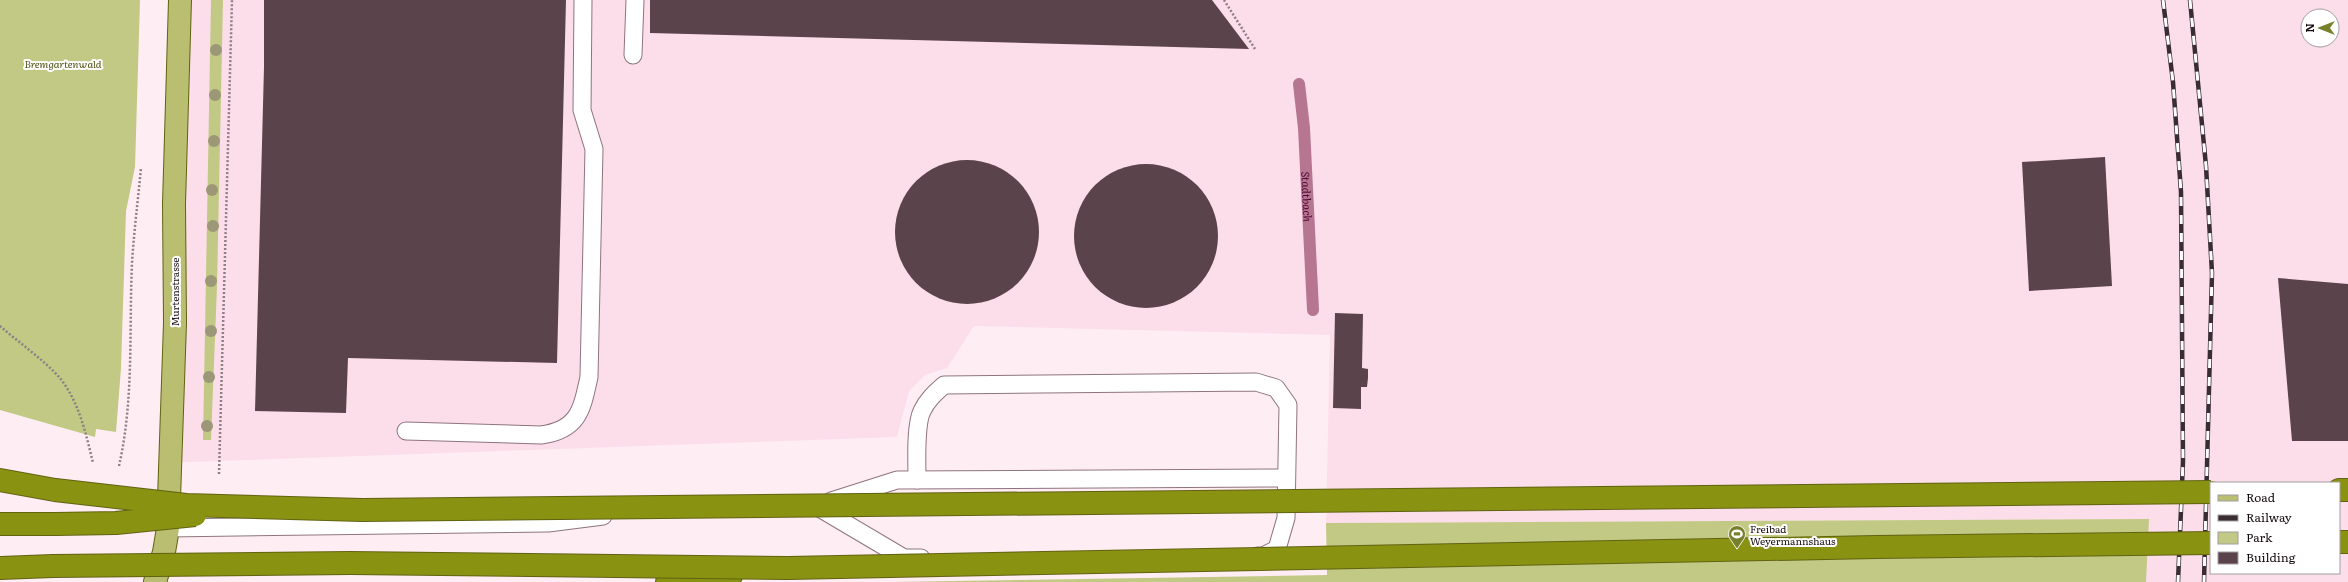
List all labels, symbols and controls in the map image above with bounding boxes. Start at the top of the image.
north arrow [2300,8,2340,48]
text: N [2301,23,2317,33]
park label: Bremgartenwald [25,56,102,71]
water label: Stadtbach [1298,171,1317,223]
street label: Murtenstrasse [167,258,182,326]
legend [2210,482,2340,574]
text: Road [2246,488,2276,506]
text: Railway [2246,508,2292,526]
place label: Freibad Weyermannshaus [1750,521,1836,548]
sports icon: Freibad Weyermannshaus [1727,524,1747,549]
text: Park [2246,528,2273,546]
text: Building [2246,548,2296,566]

